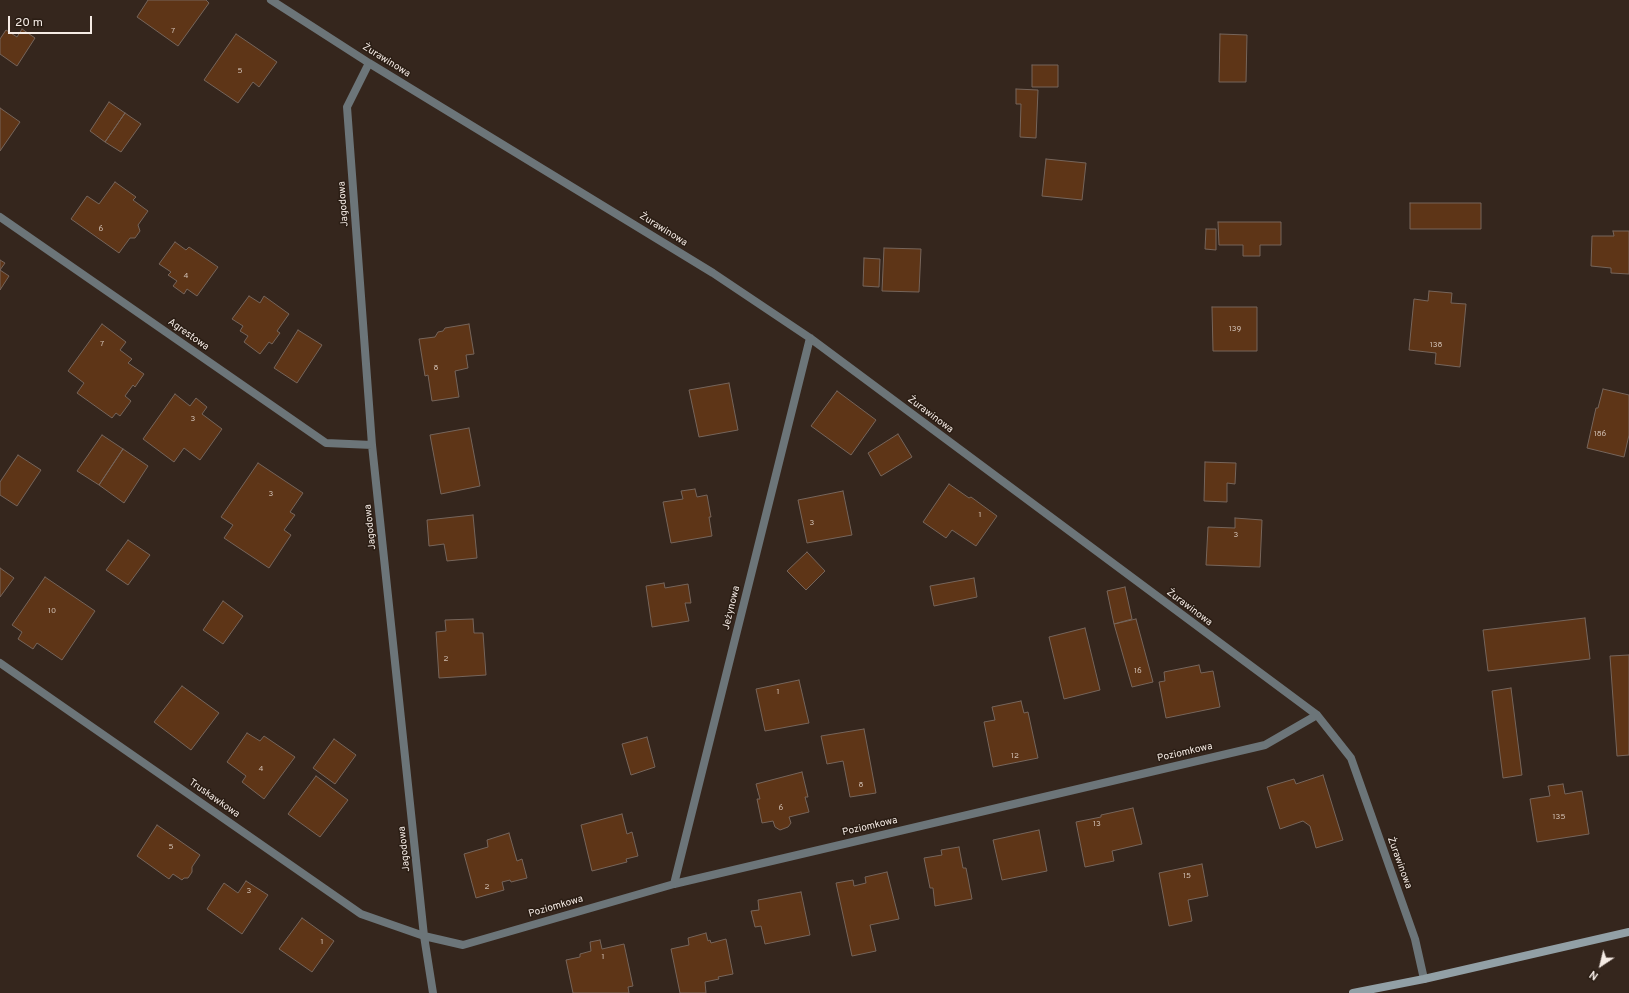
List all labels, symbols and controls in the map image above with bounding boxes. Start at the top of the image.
scale bar [10,8,94,34]
text: 20 m [15,15,43,31]
house number: 7 [171,26,175,36]
street label: Żurawinowa [360,42,412,80]
house number: 5 [238,66,242,76]
street label: Jagodowa [336,181,352,227]
street label: Żurawinowa [637,211,689,249]
house number: 6 [99,224,103,234]
house number: 4 [184,271,188,281]
street label: Agrestowa [165,316,211,354]
house number: 139 [1229,324,1241,334]
house number: 7 [100,339,104,349]
house number: 138 [1430,340,1442,350]
house number: 8 [434,363,438,373]
street label: Żurawinowa [905,394,955,436]
house number: 3 [191,414,195,424]
house number: 186 [1594,429,1606,439]
house number: 3 [269,489,273,499]
street label: Jagodowa [363,504,379,550]
house number: 1 [979,510,981,520]
house number: 3 [810,518,814,528]
house number: 3 [1234,530,1238,540]
street label: Jeżynowa [721,585,743,631]
street label: Żurawinowa [1164,587,1214,629]
house number: 10 [48,606,56,616]
house number: 2 [444,654,448,664]
house number: 16 [1134,666,1142,676]
house number: 1 [777,687,779,697]
street label: Poziomkowa [1156,741,1214,765]
house number: 12 [1011,751,1019,761]
house number: 4 [259,764,263,774]
street label: Truskawkowa [186,777,242,821]
house number: 8 [859,780,863,790]
house number: 6 [779,803,783,813]
house number: 135 [1553,812,1565,822]
street label: Poziomkowa [841,815,899,839]
house number: 13 [1093,819,1101,829]
street label: Jagodowa [397,826,413,872]
street label: Żurawinowa [1384,835,1414,891]
house number: 5 [169,842,173,852]
house number: 15 [1183,871,1191,881]
house number: 2 [485,882,489,892]
house number: 3 [247,886,251,896]
street label: Poziomkowa [527,893,585,921]
house number: 1 [321,937,323,947]
north arrow [1581,945,1621,985]
house number: 1 [602,952,604,962]
text: N [1587,967,1601,983]

